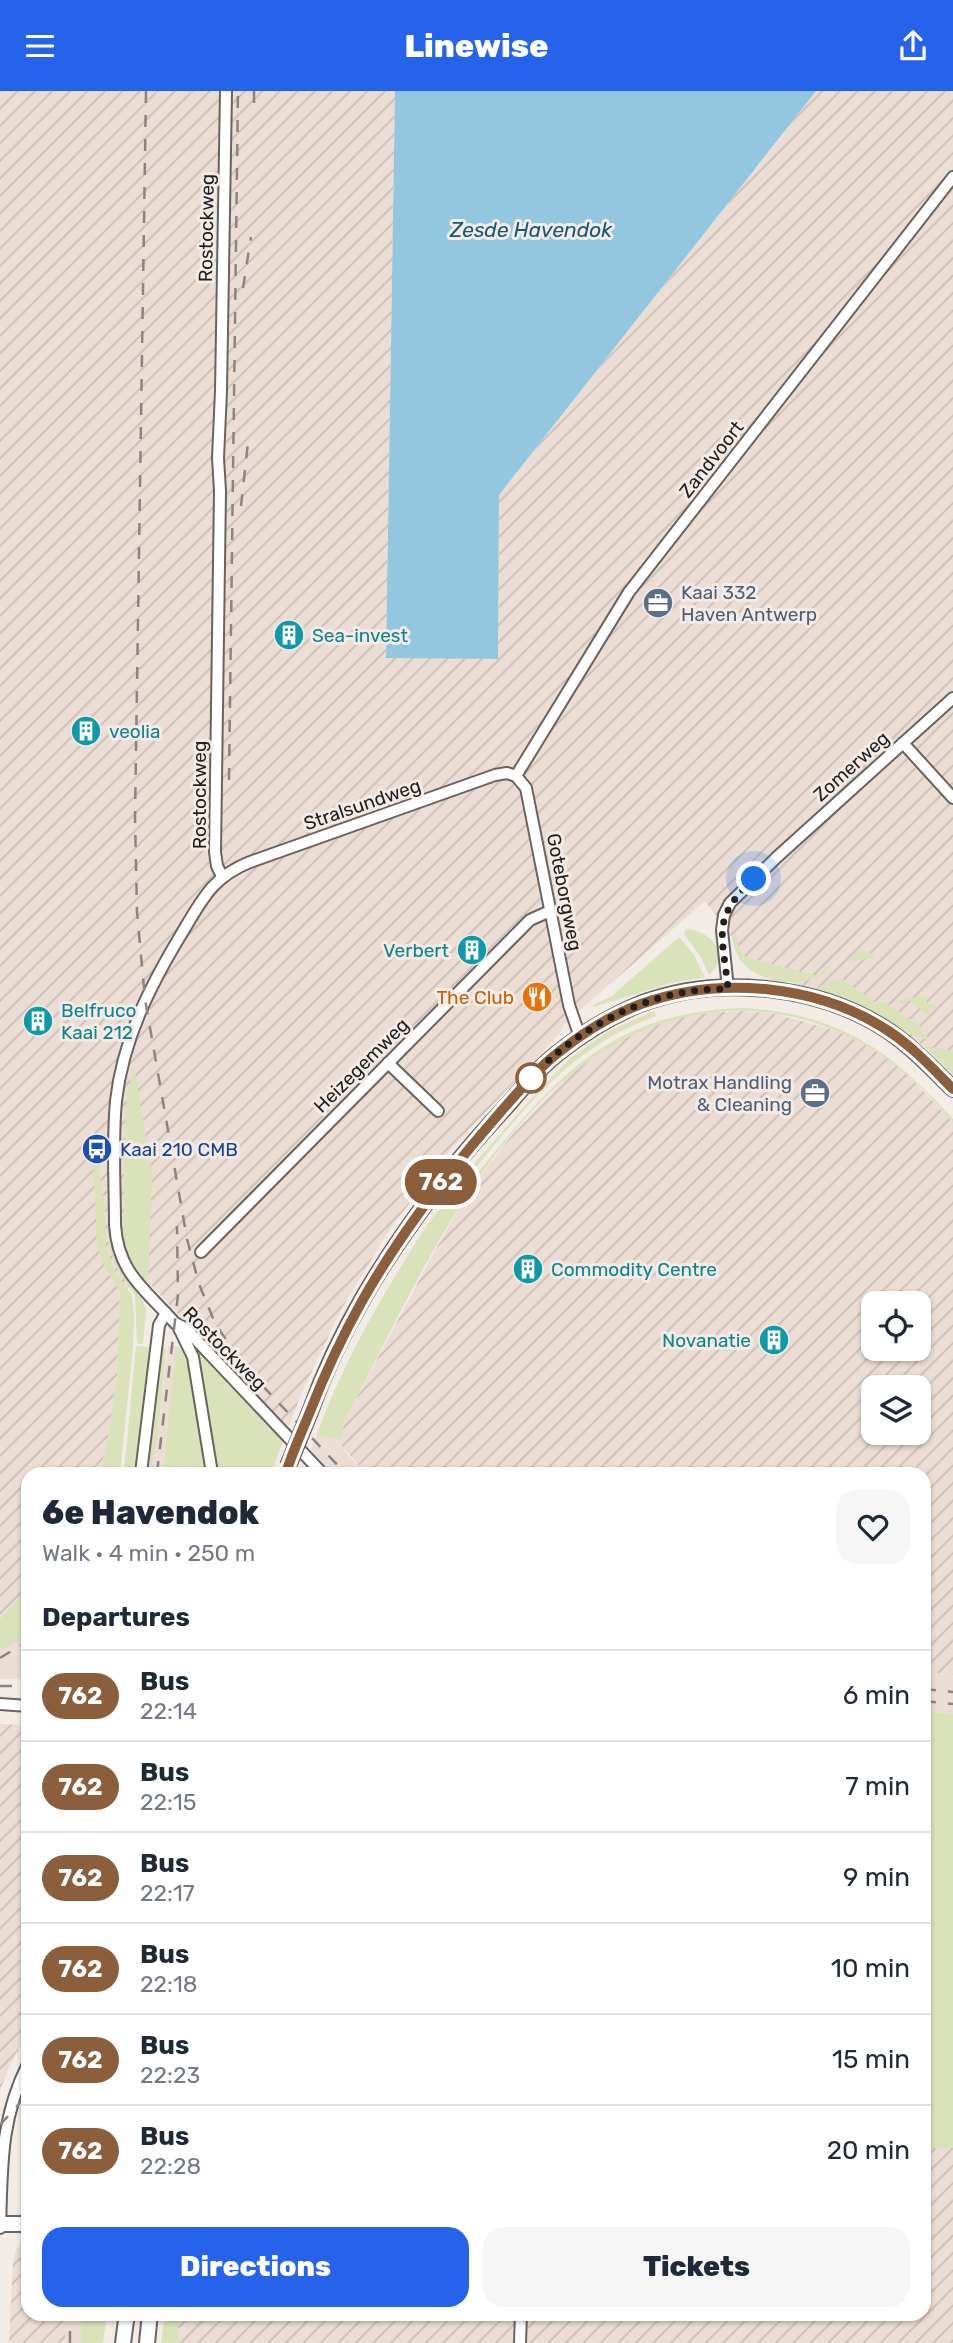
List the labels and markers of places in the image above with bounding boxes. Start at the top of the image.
place label: Kaai 332 Haven Antwerp [681,581,817,626]
office icon: Kaai 332 Haven Antwerp [641,586,675,620]
building icon: Sea-invest [272,618,306,652]
place label: Sea-invest [312,624,408,647]
building icon: veolia [69,714,103,748]
place label: veolia [109,720,160,743]
building icon: Verbert [455,933,489,967]
place label: Verbert [383,939,450,962]
restaurant icon: The Club [520,980,554,1014]
place label: The Club [437,986,514,1009]
place label: Belfruco Kaai 212 [61,999,136,1044]
building icon: Belfruco Kaai 212 [21,1004,55,1038]
unlabelled marker [516,1063,546,1093]
place label: Motrax Handling & Cleaning [647,1071,792,1116]
office icon: Motrax Handling & Cleaning [798,1076,832,1110]
bus stop icon: Kaai 210 CMB [80,1132,114,1166]
place label: Kaai 210 CMB [120,1138,238,1161]
building icon: Commodity Centre [511,1252,545,1286]
place label: Commodity Centre [551,1258,717,1281]
building icon: Novanatie [757,1323,791,1357]
place label: Novanatie [662,1329,751,1352]

